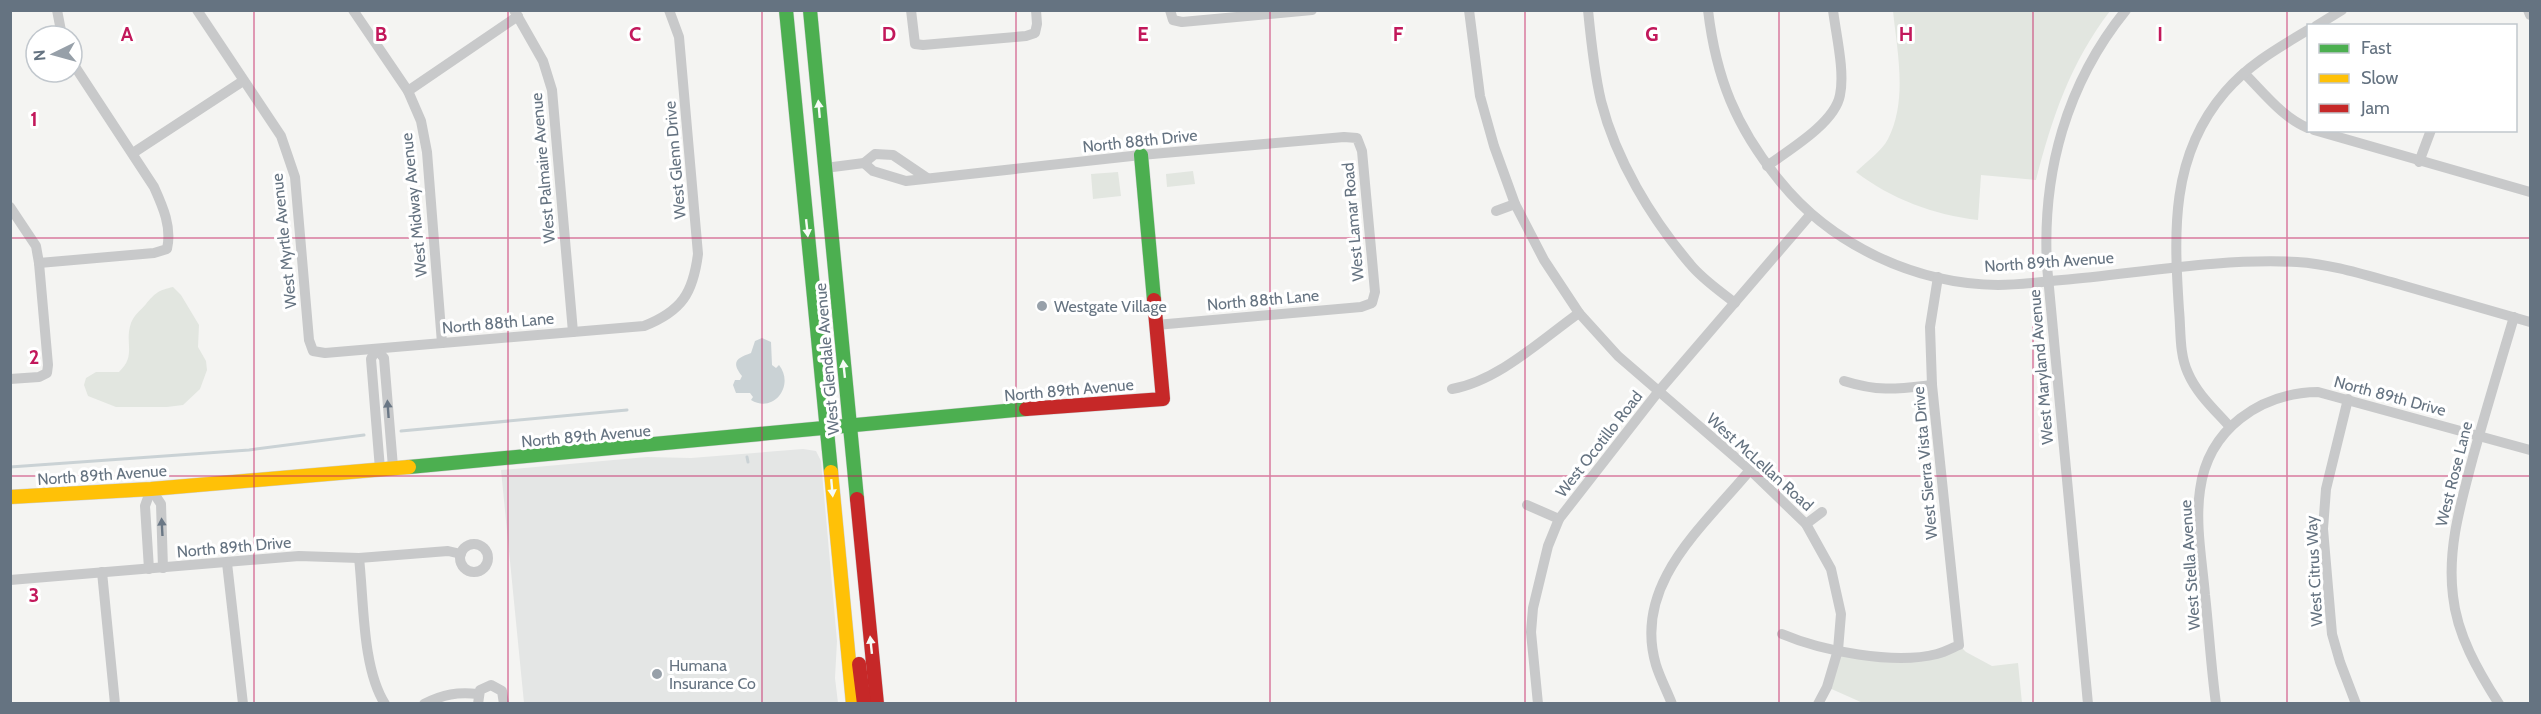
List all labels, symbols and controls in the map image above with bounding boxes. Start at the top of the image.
text: A [121,22,134,46]
text: B [375,22,387,46]
text: C [629,22,641,46]
text: D [882,22,896,46]
text: E [1137,22,1149,46]
text: F [1393,22,1404,46]
text: G [1645,22,1659,46]
text: H [1899,22,1913,46]
text: I [2157,22,2163,46]
north arrow [24,24,84,84]
legend [2307,24,2517,132]
text: Fast [2361,37,2392,59]
text: N [30,49,50,62]
text: Slow [2361,67,2398,89]
street label: West Palmaire Avenue [527,92,559,244]
text: Jam [2360,97,2390,119]
street label: West Glenn Drive [660,100,690,220]
one-way arrow [814,100,824,119]
text: 1 [30,107,38,131]
street label: North 88th Drive [1082,126,1198,156]
street label: West Midway Avenue [397,132,431,278]
street label: West Lamar Road [1338,162,1368,282]
street label: West Myrtle Avenue [267,173,301,309]
one-way arrow [802,219,812,238]
street label: North 89th Avenue [1984,248,2114,276]
street label: West Glendale Avenue [811,282,843,436]
street label: North 88th Lane [1206,286,1320,314]
street label: West Maryland Avenue [2025,289,2057,445]
place label: Westgate Village [1054,297,1167,316]
marker: Westgate Village [1035,299,1049,313]
street label: North 88th Lane [441,309,555,337]
text: 2 [29,345,39,369]
one-way arrow [839,360,849,379]
street label: North 89th Drive [2332,372,2448,420]
street label: North 89th Avenue [1004,375,1134,405]
street label: West Sierra Vista Drive [1909,386,1941,540]
street label: West Ocotillo Road [1552,387,1646,501]
one-way arrow [383,400,393,419]
street label: West McLellan Road [1703,409,1817,515]
street label: West Rose Lane [2432,419,2476,529]
street label: North 89th Avenue [521,421,651,451]
street label: North 89th Avenue [37,461,167,489]
one-way arrow [827,478,837,497]
street label: West Stella Avenue [2176,499,2204,631]
street label: West Citrus Way [2302,515,2326,627]
one-way arrow [157,517,166,536]
street label: North 89th Drive [176,533,292,561]
text: 3 [29,583,39,607]
one-way arrow [866,636,876,655]
place label: Humana Insurance Co [669,656,756,693]
marker: Humana Insurance Co [650,667,664,681]

